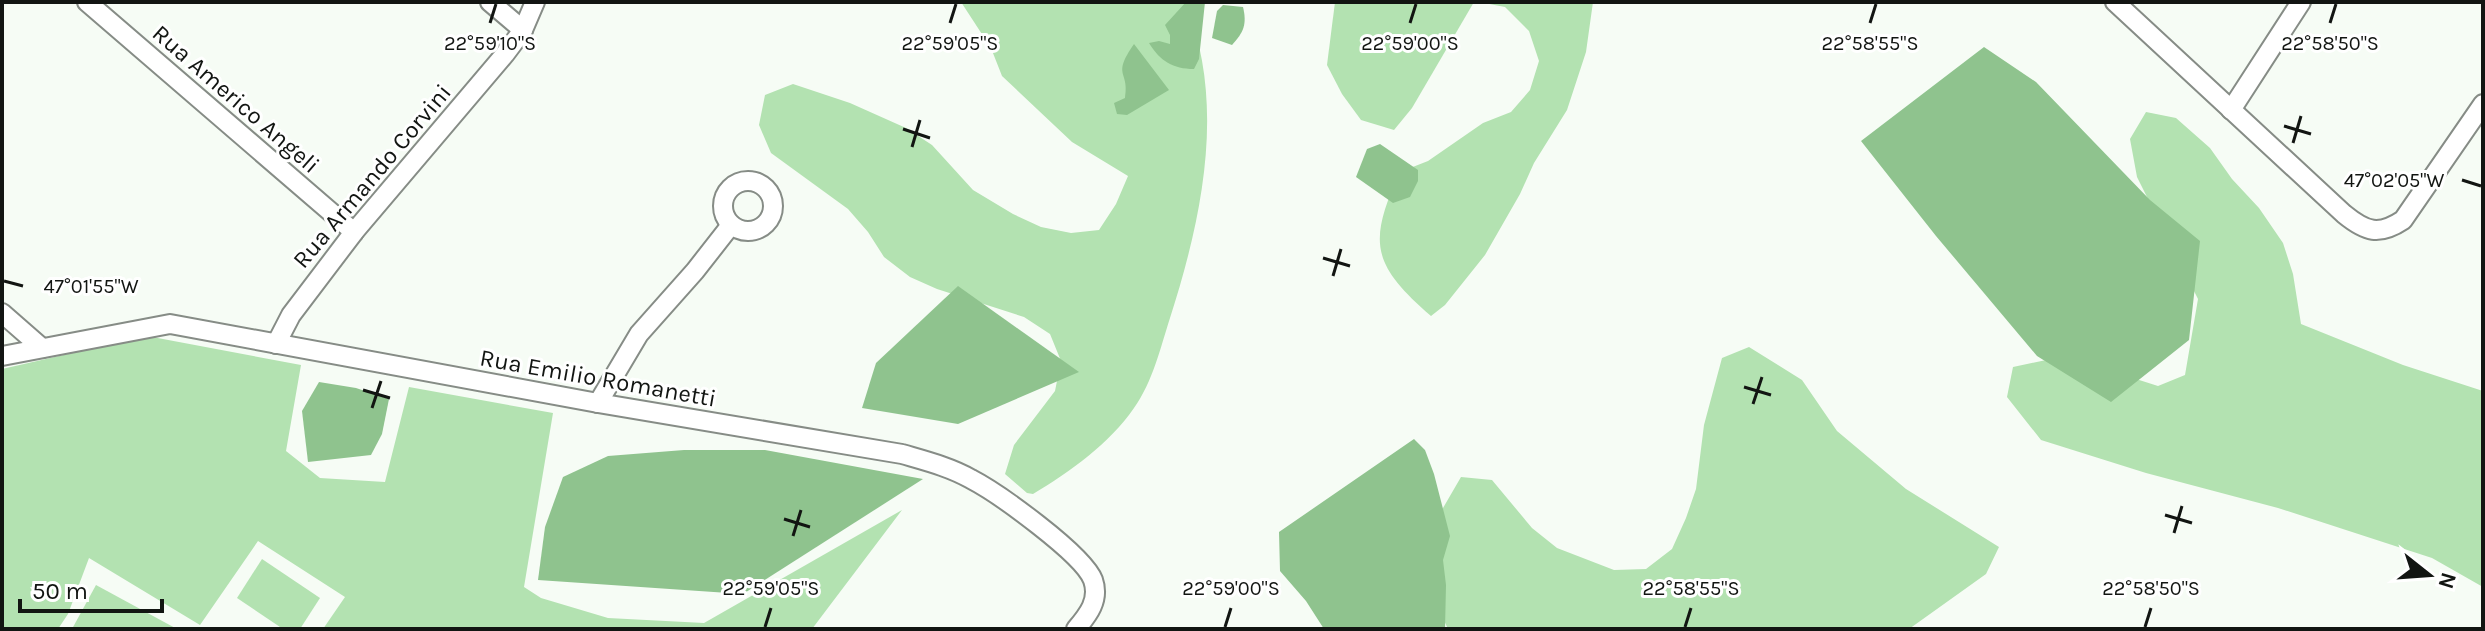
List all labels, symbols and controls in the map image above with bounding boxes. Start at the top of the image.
street label: Rua Americo Angeli [147,19,325,179]
text: 22°59'10"S [444,32,536,55]
text: 22°59'05"S [902,32,998,55]
text: 22°59'00"S [1361,32,1459,55]
text: 22°58'55"S [1821,32,1919,55]
text: 22°58'50"S [2281,32,2379,55]
street label: Rua Armando Corvini [287,78,457,274]
text: 47°02'05"W [2344,169,2444,192]
text: 47°01'55"W [43,275,139,298]
street label: Rua Emilio Romanetti [478,343,718,413]
north arrow [2389,535,2469,615]
scale bar [20,563,162,613]
text: N [2432,569,2462,592]
text: 50 m [32,577,88,605]
text: 22°59'05"S [723,577,819,600]
text: 22°59'00"S [1182,577,1280,600]
text: 22°58'55"S [1642,577,1740,600]
text: 22°58'50"S [2102,577,2200,600]

